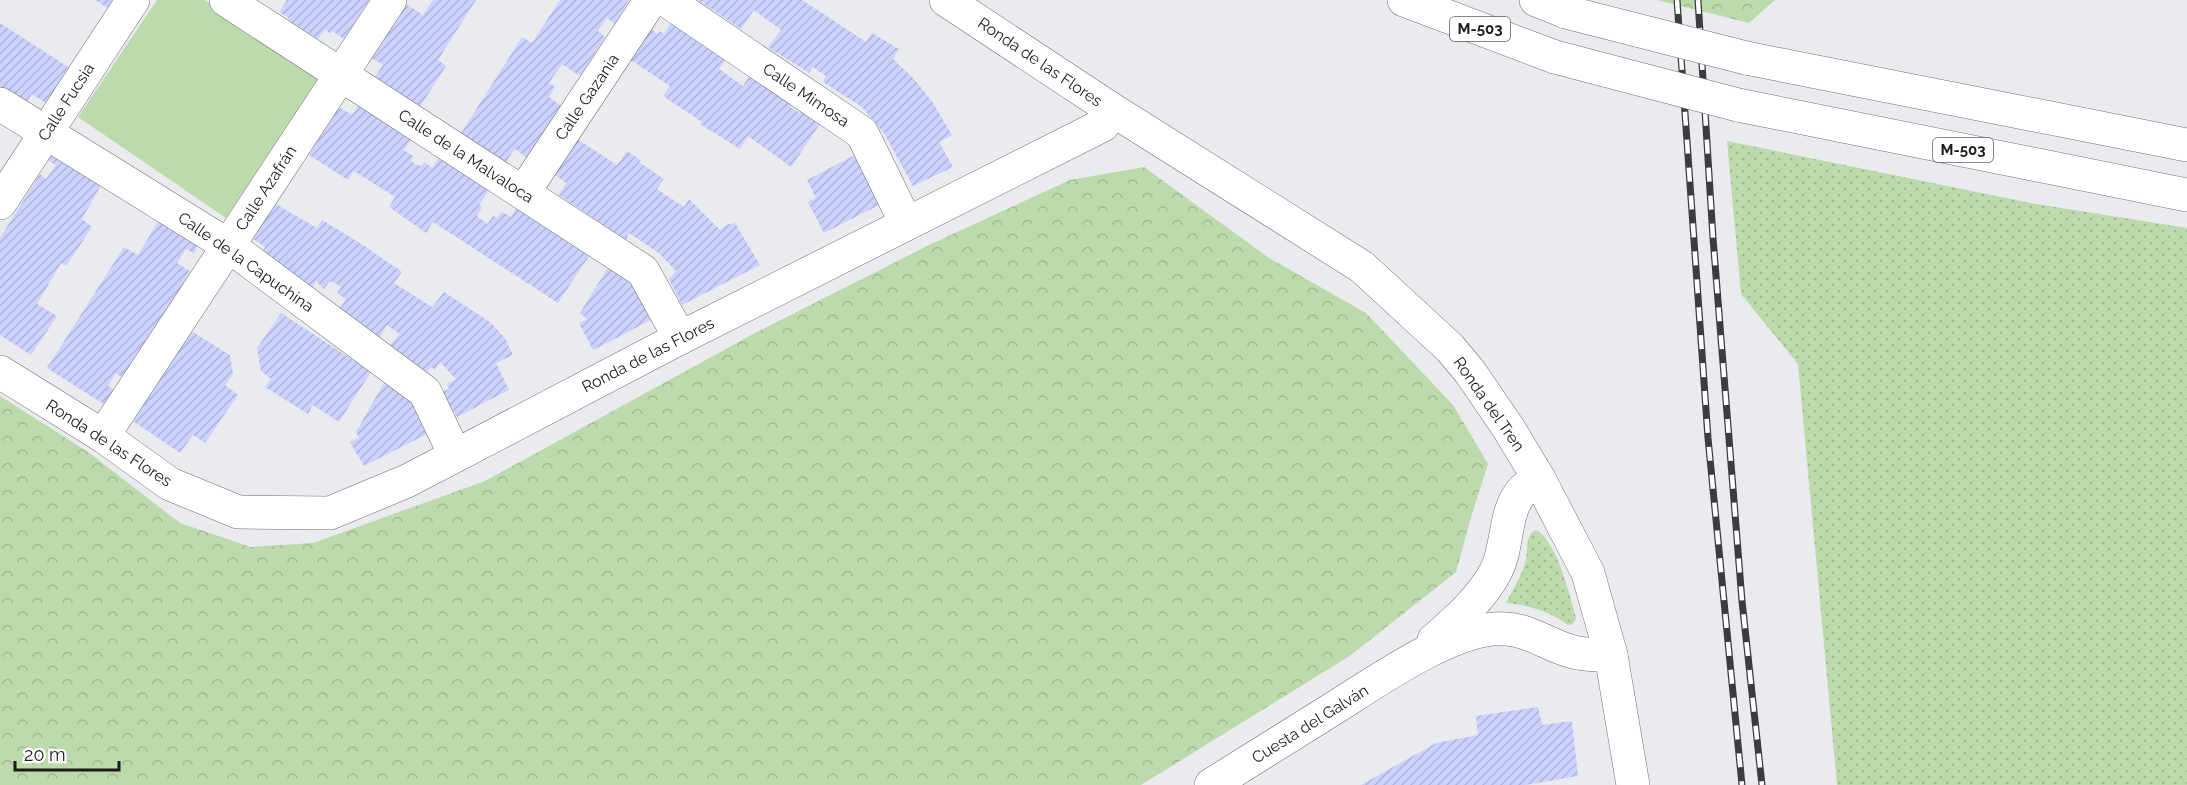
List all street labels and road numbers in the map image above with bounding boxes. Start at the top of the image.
street label: Ronda de las Flores [974,13,1106,111]
road number: M-503 [1450,17,1510,41]
street label: Calle Gazania [551,50,623,144]
street label: Calle Mimosa [759,59,853,131]
street label: Calle Fucsia [34,60,98,144]
street label: Calle de la Malvaloca [395,105,537,207]
road number: M-503 [1933,138,1993,162]
street label: Calle Azafrán [231,142,301,234]
street label: Calle de la Capuchina [175,208,317,316]
street label: Ronda de las Flores [579,313,718,397]
street label: Ronda del Tren [1449,353,1529,455]
street label: Ronda de las Flores [43,395,176,491]
street label: Cuesta del Galván [1248,681,1372,767]

